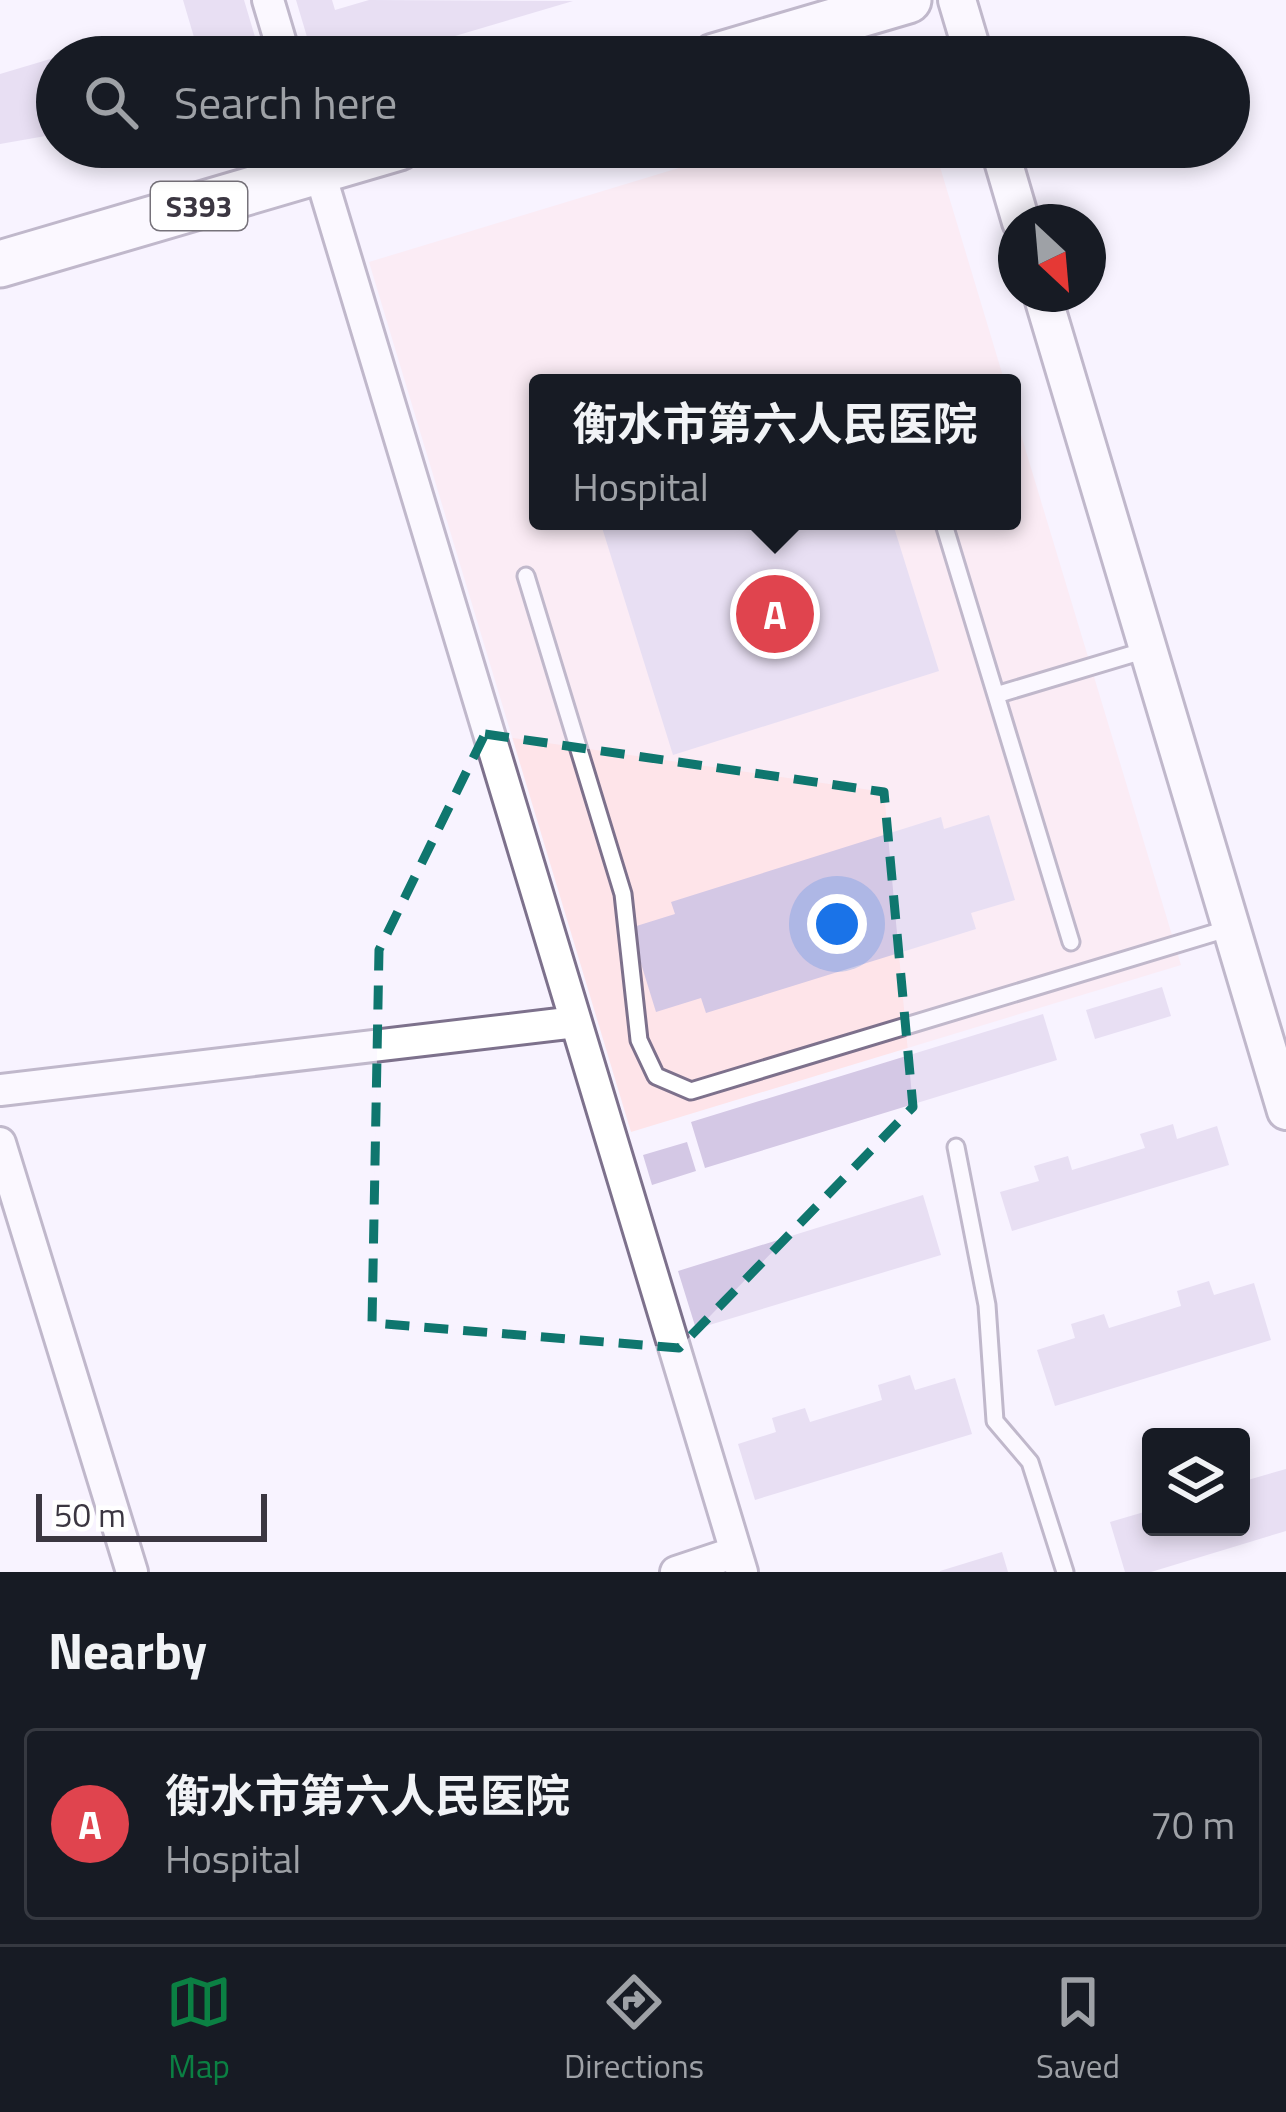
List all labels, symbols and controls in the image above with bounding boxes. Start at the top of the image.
search box [36,36,1250,168]
text: Search here [174,68,397,136]
icon: search [78,69,144,135]
road number: S393 [151,182,247,230]
north arrow [998,204,1106,312]
popup [529,374,1021,530]
text: 衡水市第六人民医院 [572,389,978,457]
text: Hospital [572,457,709,516]
pin: A [736,569,814,659]
your location [807,894,867,954]
map controls [1142,1428,1250,1536]
button: layers [1142,1428,1250,1536]
scale bar [36,1488,267,1541]
text: 50 m [54,1490,126,1540]
text: Nearby [48,1611,207,1689]
text: 衡水市第六人民医院 [165,1761,570,1829]
text: A [78,1795,102,1854]
text: 70 m [1150,1795,1235,1854]
text: Hospital [165,1829,301,1888]
tab: Map [166,1969,232,2091]
tab: Directions [564,1969,704,2091]
tab: Saved [1036,1969,1120,2091]

